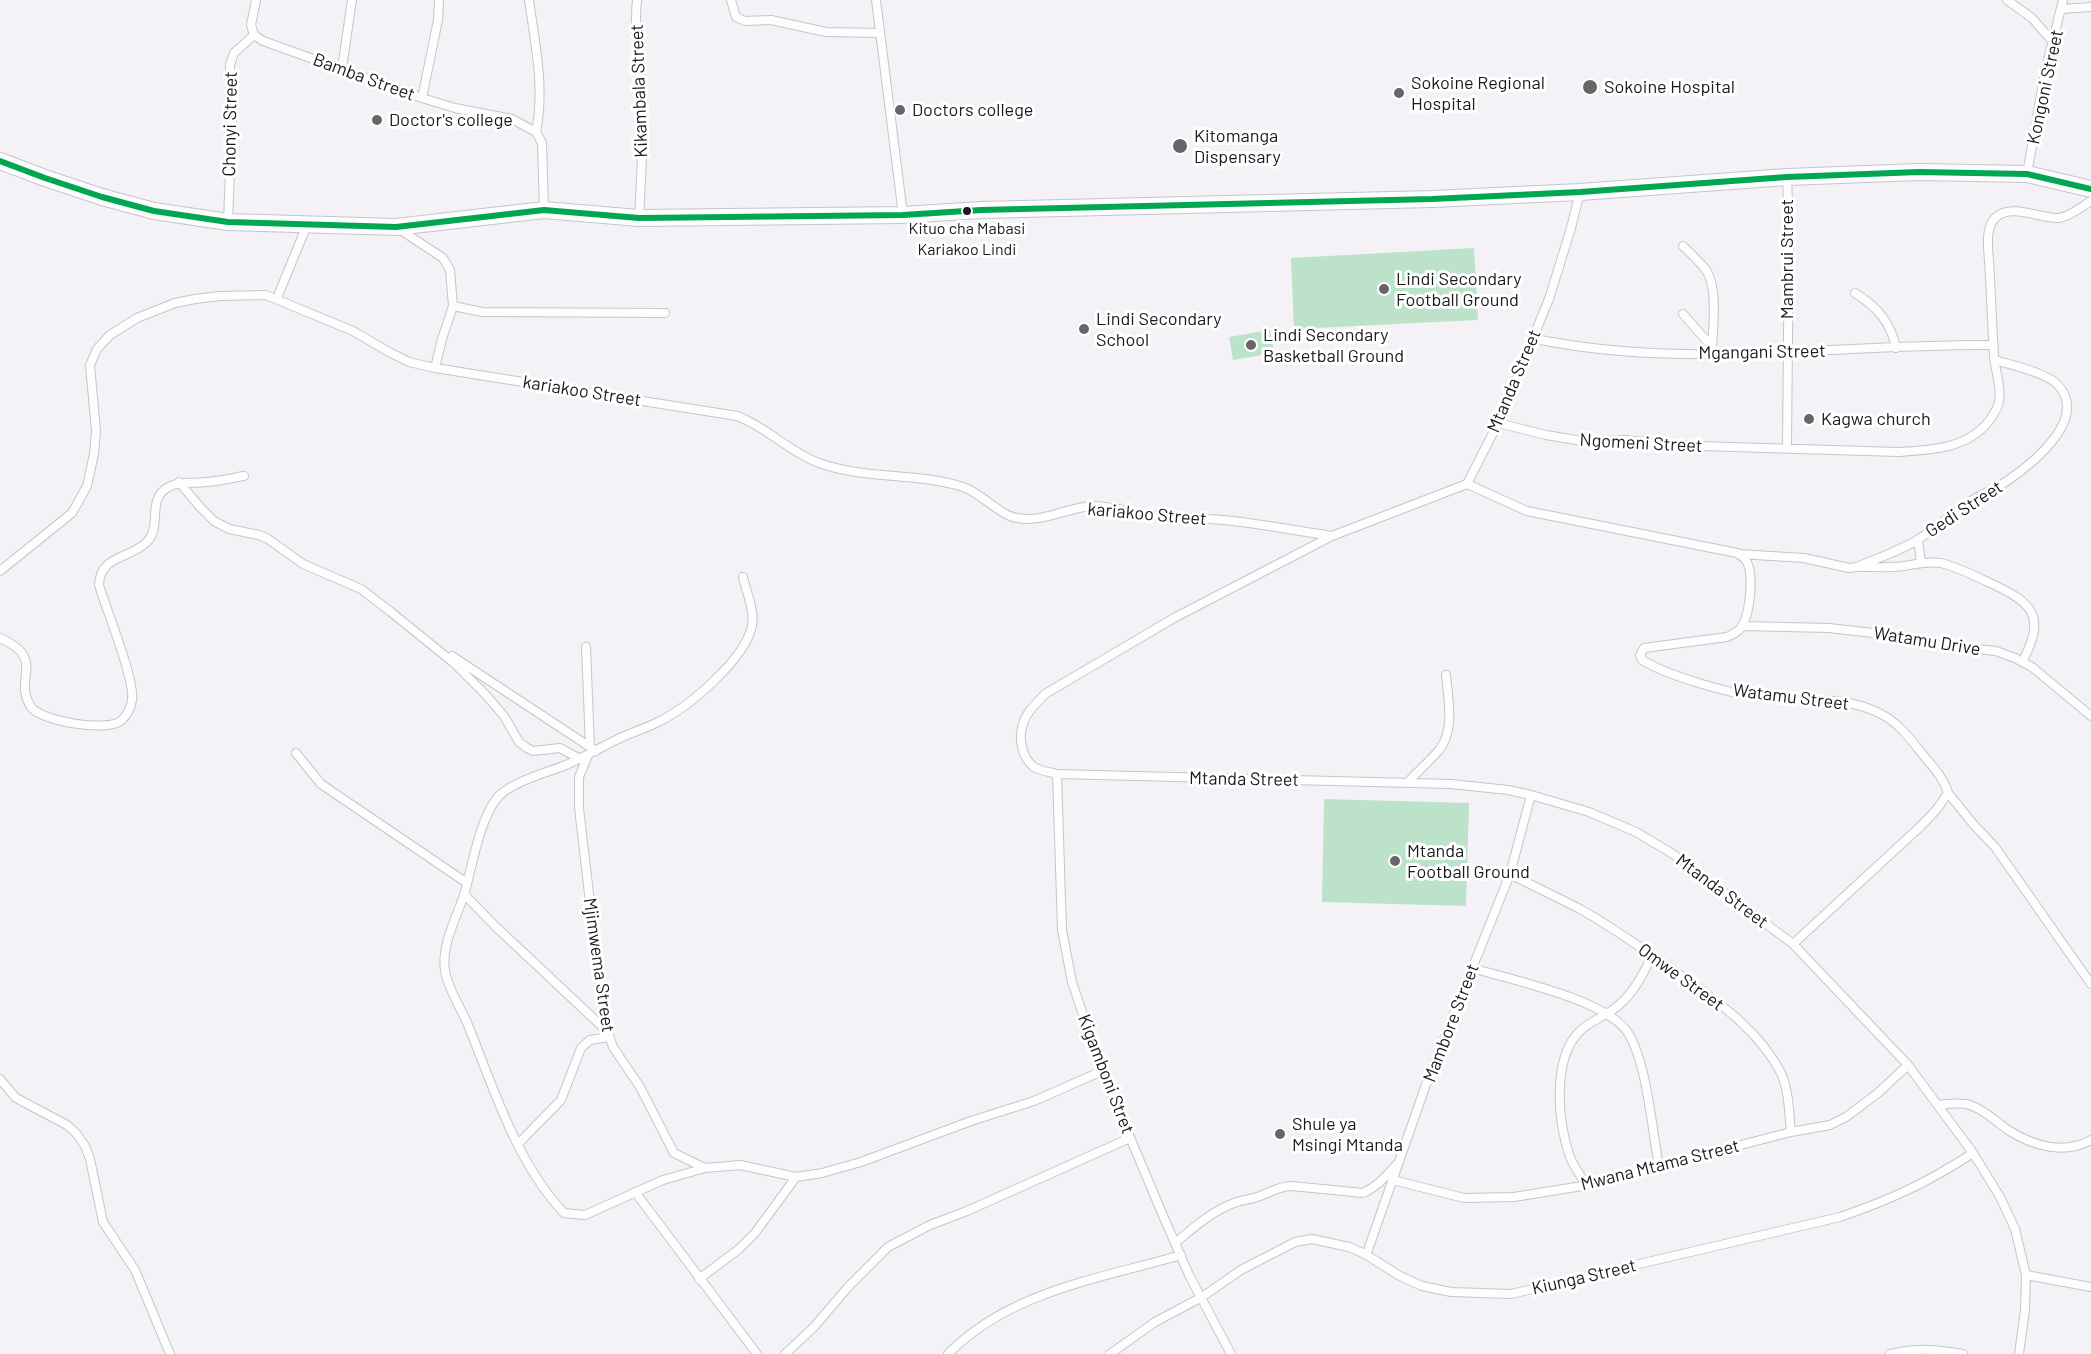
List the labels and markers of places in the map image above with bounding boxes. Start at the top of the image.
place label: Sokoine Regional Hospital [1411,72,1545,115]
place label: Sokoine Hospital [1604,76,1735,98]
marker: Sokoine Hospital [1581,78,1599,96]
marker: Sokoine Regional Hospital [1392,86,1406,100]
place label: Doctors college [912,99,1033,121]
marker: Doctors college [893,103,907,117]
place label: Doctor's college [389,109,513,131]
marker: Doctor's college [370,113,384,127]
place label: Kitomanga Dispensary [1194,125,1281,168]
marker: Kitomanga Dispensary [1171,137,1189,155]
marker: Kituo cha Mabasi Kariakoo Lindi [961,205,973,217]
place label: Kituo cha Mabasi Kariakoo Lindi [909,219,1025,257]
place label: Lindi Secondary Football Ground [1396,268,1522,310]
marker: Lindi Secondary Football Ground [1377,282,1391,296]
place label: Lindi Secondary School [1096,308,1222,350]
marker: Lindi Secondary School [1077,322,1091,336]
place label: Lindi Secondary Basketball Ground [1263,324,1404,366]
marker: Lindi Secondary Basketball Ground [1244,338,1258,352]
place label: Kagwa church [1821,408,1931,430]
marker: Kagwa church [1802,412,1816,426]
place label: Mtanda Football Ground [1407,840,1530,882]
marker: Mtanda Football Ground [1388,854,1402,868]
place label: Shule ya Msingi Mtanda [1292,1113,1403,1156]
marker: Shule ya Msingi Mtanda [1273,1127,1287,1141]

